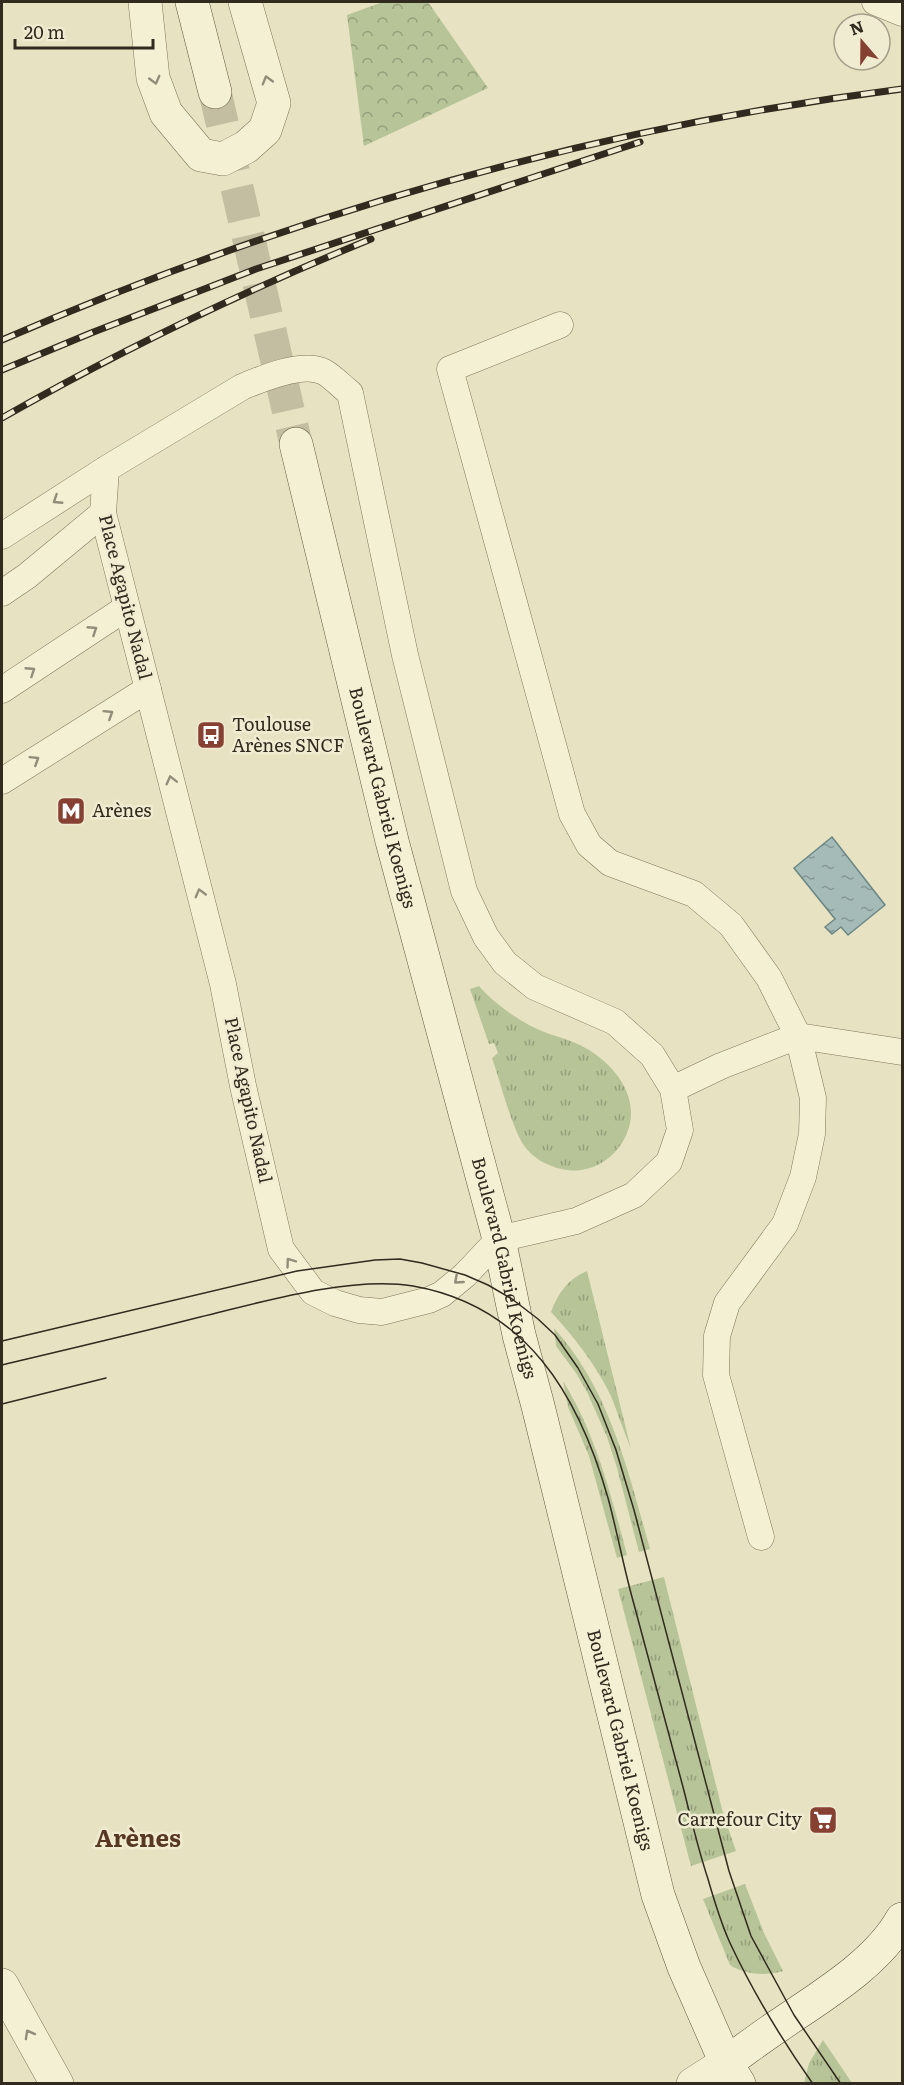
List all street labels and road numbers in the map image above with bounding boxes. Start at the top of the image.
street label: Place Agapito Nadal [93,511,160,682]
street label: Boulevard Gabriel Koenigs [343,684,424,911]
street label: Place Agapito Nadal [219,1014,280,1185]
street label: Boulevard Gabriel Koenigs [466,1154,545,1381]
street label: Boulevard Gabriel Koenigs [581,1626,662,1853]

